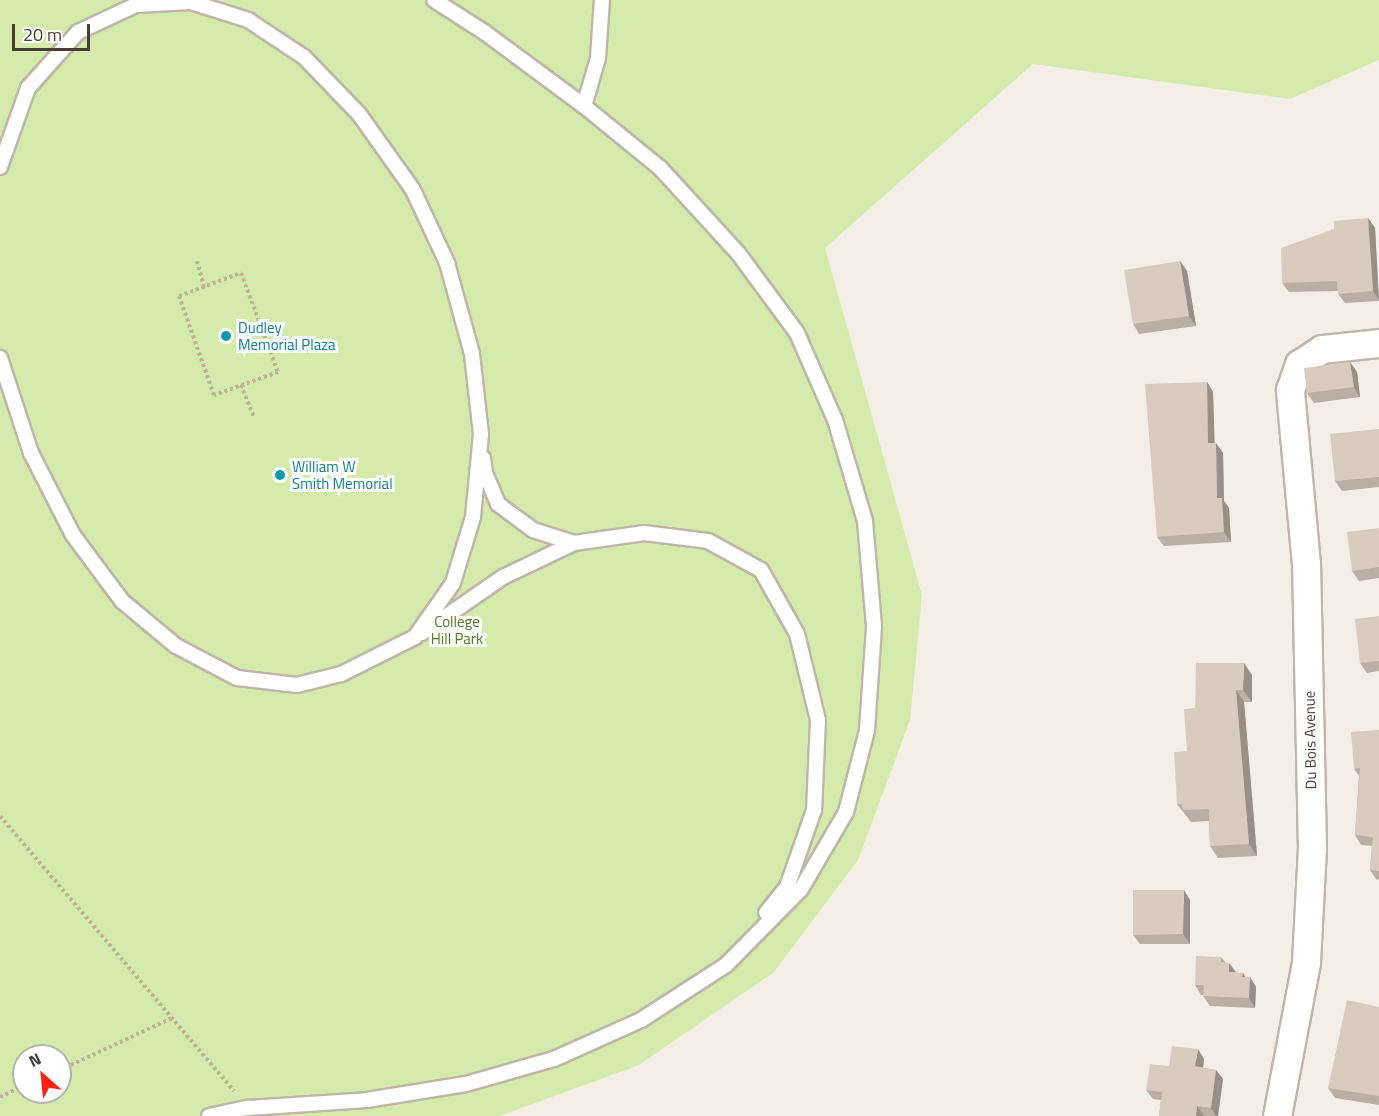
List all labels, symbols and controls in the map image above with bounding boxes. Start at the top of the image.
scale bar [15,12,93,50]
text: 20 m [23,21,62,48]
place label: Dudley Memorial Plaza [238,318,336,353]
marker: Dudley Memorial Plaza [219,329,233,343]
place label: William W Smith Memorial [292,457,393,492]
marker: William W Smith Memorial [273,468,287,482]
park label: College Hill Park [431,612,483,647]
street label: Du Bois Avenue [1300,691,1320,789]
north arrow [12,1044,72,1104]
text: N [24,1047,45,1073]

